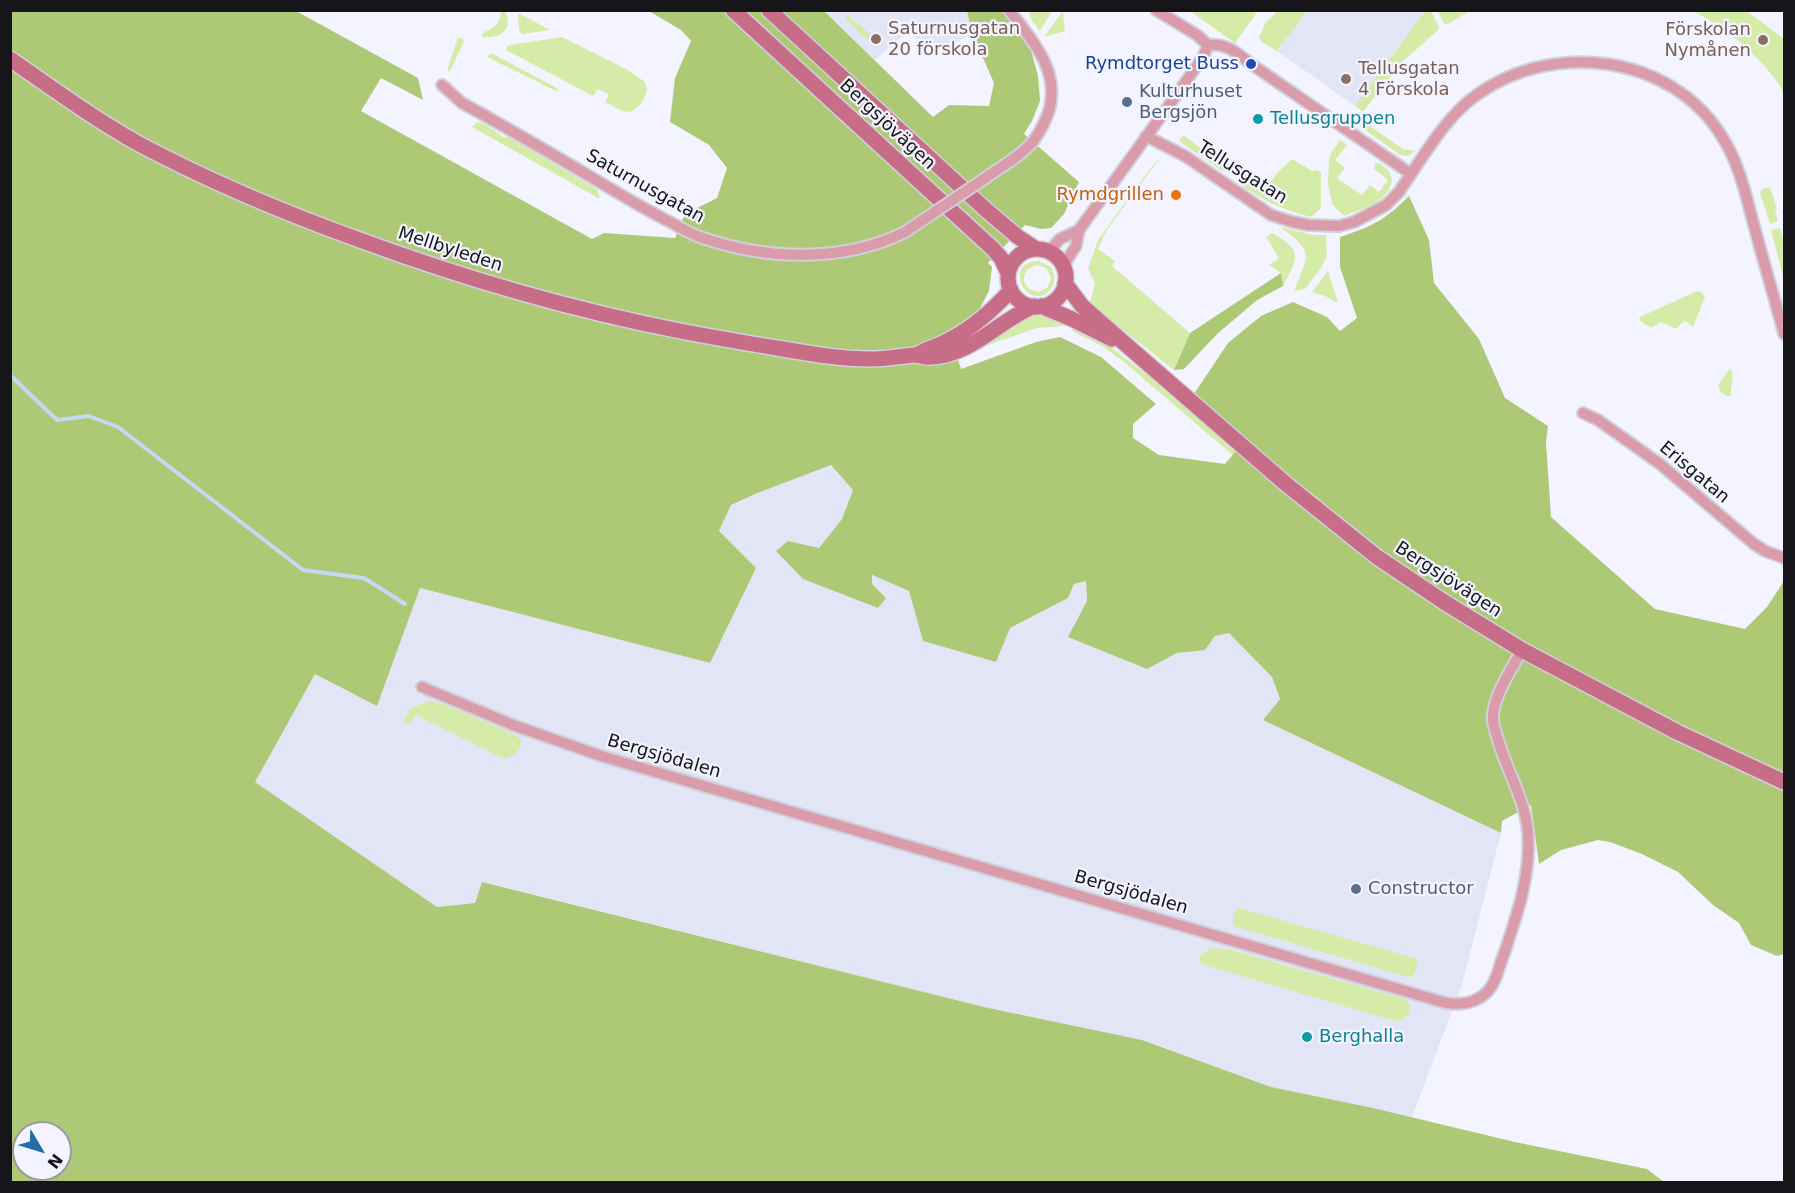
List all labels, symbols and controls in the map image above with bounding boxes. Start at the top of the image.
place label: Saturnusgatan 20 förskola [888,18,1020,60]
place label: Förskolan Nymånen [1664,19,1751,62]
marker: Saturnusgatan 20 förskola [869,32,883,46]
marker: Förskolan Nymånen [1756,33,1770,47]
place label: Rymdtorget Buss [1085,53,1239,75]
marker: Rymdtorget Buss [1244,57,1258,71]
place label: Tellusgatan 4 Förskola [1358,58,1460,100]
marker: Tellusgatan 4 Förskola [1339,72,1353,86]
street label: Bergsjövägen [835,75,939,175]
place label: Kulturhuset Bergsjön [1139,81,1242,124]
marker: Kulturhuset Bergsjön [1120,95,1134,109]
place label: Tellusgruppen [1270,108,1395,130]
marker: Tellusgruppen [1251,112,1265,126]
street label: Tellusgatan [1193,137,1291,209]
street label: Saturnusgatan [582,146,708,228]
place label: Rymdgrillen [1057,184,1164,206]
marker: Rymdgrillen [1169,188,1183,202]
street label: Mellbyleden [395,223,505,277]
street label: Erisgatan [1654,437,1734,509]
street label: Bergsjövägen [1391,537,1505,623]
street label: Bergsjödalen [605,730,723,784]
street label: Bergsjödalen [1072,866,1190,920]
place label: Constructor [1368,878,1474,900]
marker: Constructor [1349,882,1363,896]
place label: Berghalla [1319,1026,1404,1048]
marker: Berghalla [1300,1030,1314,1044]
north arrow [12,1121,72,1181]
text: N [43,1150,67,1172]

